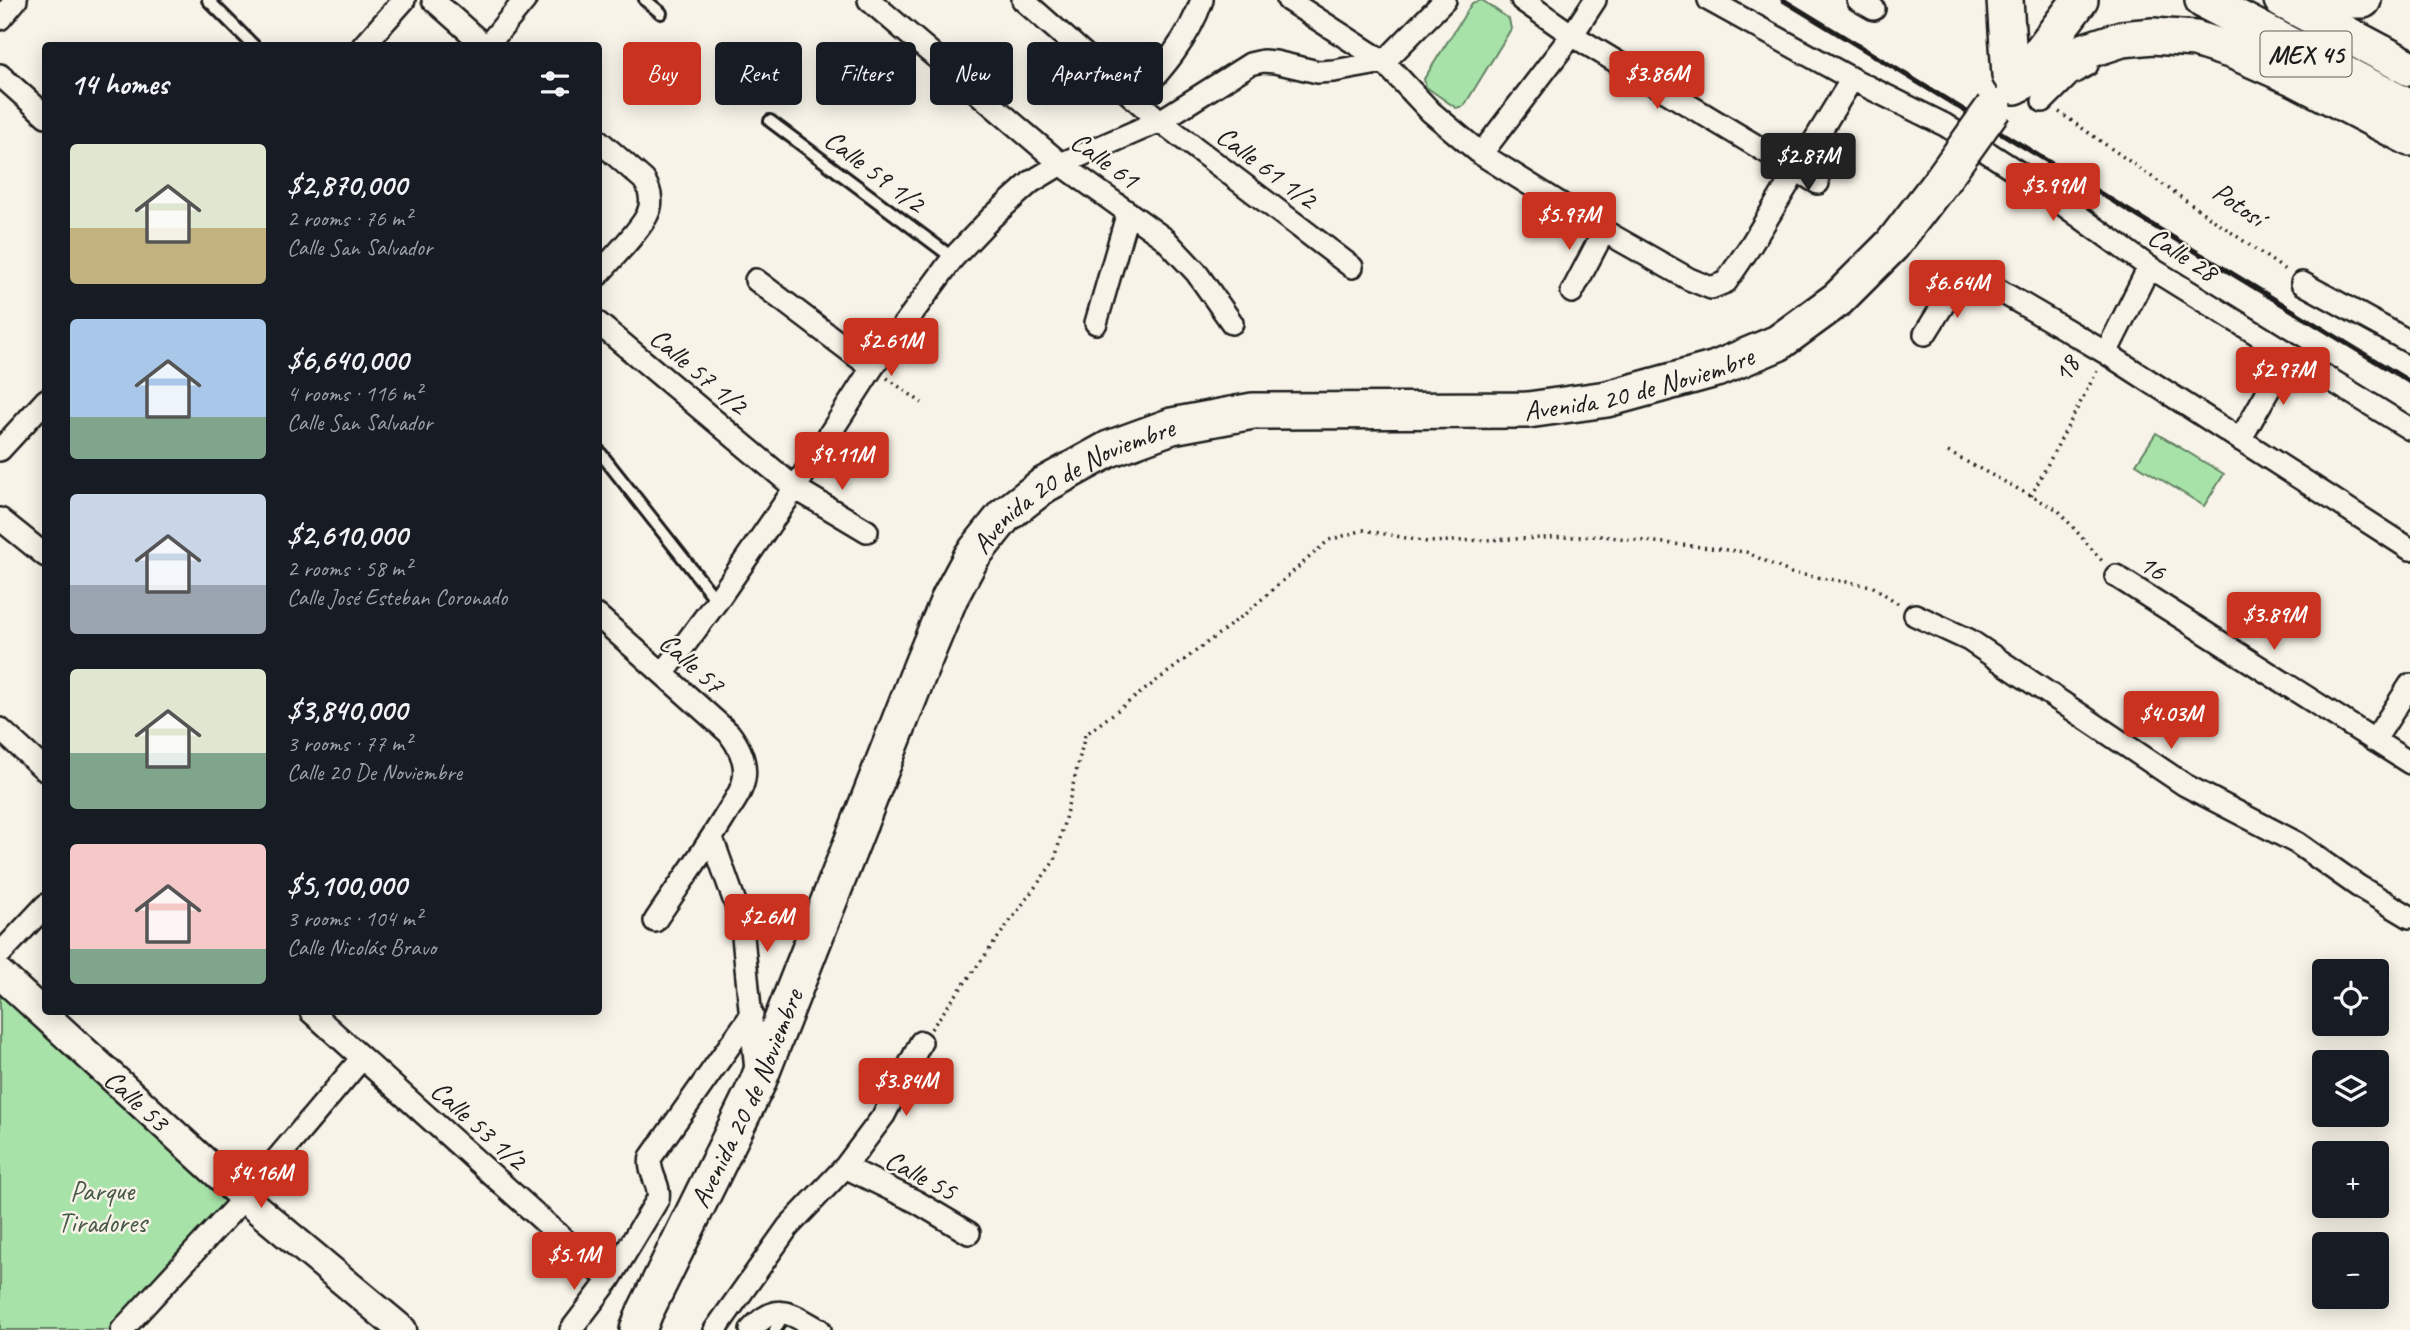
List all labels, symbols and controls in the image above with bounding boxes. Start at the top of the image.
road number: MEX 45 [2260,32,2352,76]
chip: Buy [623,42,701,105]
chip: Rent [715,42,802,105]
chip: Filters [816,42,916,105]
chip: New [930,42,1013,105]
chip: Apartment [1027,42,1163,105]
pin: $3.86M [1600,52,1714,111]
text: $3.86M [1625,59,1689,88]
text: 14 homes [70,65,168,103]
icon: filters [536,65,574,103]
street label: Calle 61 1/2 [1210,118,1326,218]
street label: Calle 59 1/2 [818,122,934,222]
street label: Calle 61 [1064,124,1147,197]
pin: $2.87M [1751,134,1865,193]
text: $2.87M [1777,141,1839,170]
pin: $3.99M [1996,164,2110,223]
text: $2,870,000 [287,166,407,204]
text: $3.99M [2022,171,2084,200]
icon: home [126,172,210,256]
street label: Potosí [2206,174,2277,238]
pin: $5.97M [1512,192,1626,252]
text: $5.97M [1538,200,1600,229]
text: 2 rooms · 76 m² [287,204,411,233]
street label: Calle 28 [2142,219,2226,291]
text: Calle San Salvador [287,233,432,262]
pin: $6.64M [1900,260,2014,320]
text: $6.64M [1925,268,1989,297]
pin: $2.61M [834,318,948,378]
street label: Calle 57 1/2 [643,320,757,424]
text: $2.61M [859,326,923,355]
street label: Avenida 20 de Noviembre [1521,337,1760,428]
text: $6,640,000 [287,341,408,379]
icon: home [126,347,210,431]
street label: 18 [2045,348,2088,388]
pin: $2.97M [2226,348,2340,407]
text: $2.97M [2252,355,2314,384]
text: 4 rooms · 116 m² [287,379,422,408]
text: Calle San Salvador [287,408,432,437]
street label: Avenida 20 de Noviembre [964,409,1181,560]
pin: $9.11M [785,433,899,492]
text: $9.11M [811,440,873,469]
text: $2,610,000 [287,516,408,554]
icon: home [126,522,210,606]
street label: 16 [2133,545,2174,589]
text: 2 rooms · 58 m² [287,554,411,583]
text: Calle José Esteban Coronado [287,583,507,612]
pin: $3.89M [2217,592,2331,652]
text: $3.89M [2243,600,2305,629]
street label: Calle 57 [652,625,733,702]
text: $3,840,000 [287,691,407,729]
pin: $4.03M [2114,692,2228,751]
icon: home [126,697,210,781]
text: $4.03M [2140,699,2202,728]
text: 3 rooms · 77 m² [287,729,411,758]
text: Calle 20 De Noviembre [287,758,462,787]
text: $5,100,000 [287,866,406,904]
icon: home [126,872,210,956]
pin: $2.6M [718,894,816,954]
text: $2.6M [741,902,793,931]
text: 3 rooms · 104 m² [287,904,422,933]
text: Calle Nicolás Bravo [287,933,436,962]
map controls [2312,959,2389,1309]
button: locate [2312,959,2389,1036]
street label: Avenida 20 de Noviembre [682,982,811,1213]
button: layers [2312,1050,2389,1127]
pin: $3.84M [849,1058,963,1118]
street label: Calle 53 [97,1061,179,1140]
text: $3.84M [875,1066,937,1095]
street label: Calle 53 1/2 [424,1073,536,1179]
button: + [2312,1141,2389,1218]
street label: Calle 55 [879,1142,964,1209]
pin: $4.16M [204,1150,318,1210]
text: $4.16M [229,1158,293,1187]
park label: Parque Tiradores [58,1173,149,1240]
pin: $5.1M [525,1232,623,1292]
button: − [2312,1232,2389,1309]
text: $5.1M [548,1240,600,1269]

